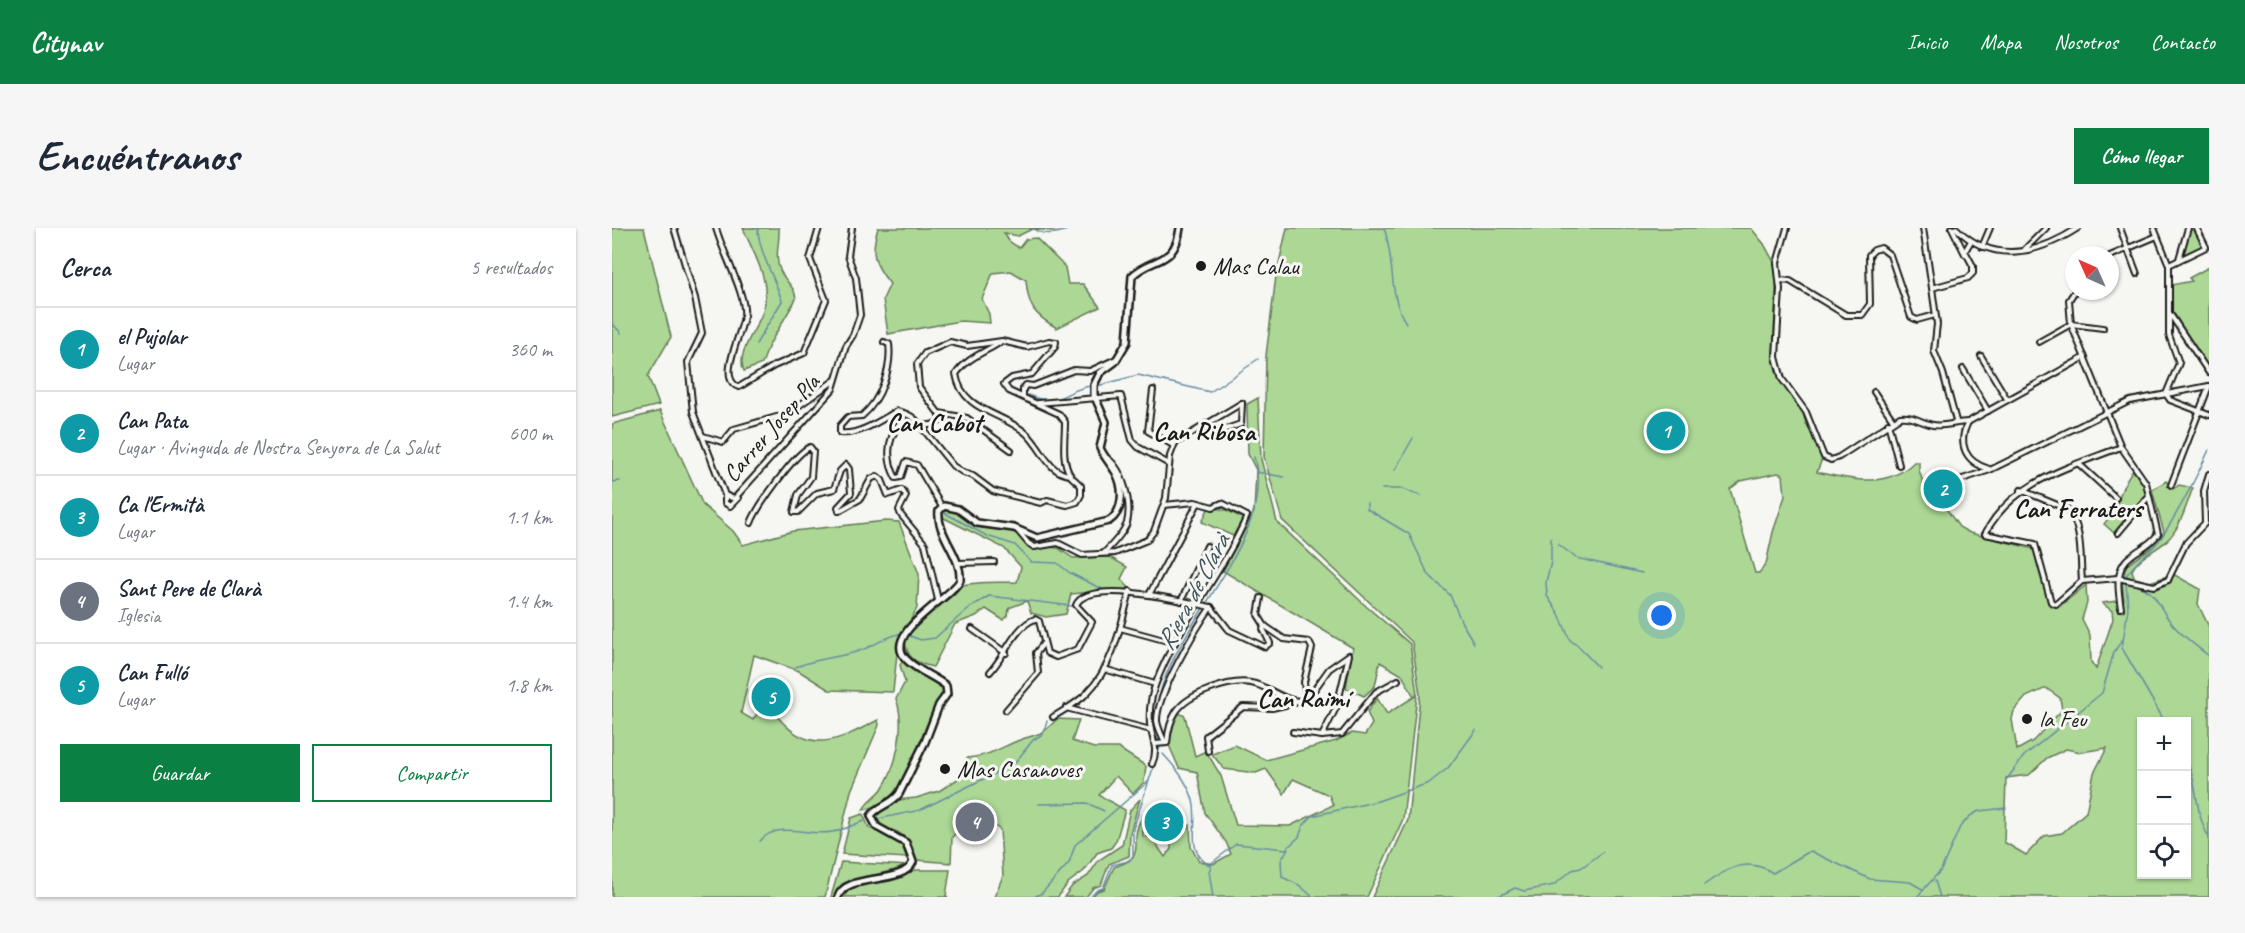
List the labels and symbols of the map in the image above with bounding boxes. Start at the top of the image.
north arrow [2065,246,2119,300]
place label: Mas Calau [1213,251,1301,281]
marker: Mas Calau [1194,259,1208,273]
street label: Carrer Josep Pla [716,367,827,488]
district label: Can Cabot [886,406,986,439]
pin: 1 [1646,408,1686,454]
district label: Can Ribosa [1153,415,1257,448]
pin: 2 [1924,466,1962,512]
district label: Can Ferraters [2014,492,2145,525]
water label: Riera de Clarà [1149,526,1238,656]
your location [1647,601,1676,630]
pin: 5 [752,674,790,720]
district label: Can Raimí [1257,682,1354,715]
place label: la Feu [2039,704,2089,734]
marker: la Feu [2020,712,2034,726]
place label: Mas Casanoves [957,754,1083,784]
marker: Mas Casanoves [938,762,952,776]
pin: 4 [956,800,994,844]
pin: 3 [1144,800,1184,844]

